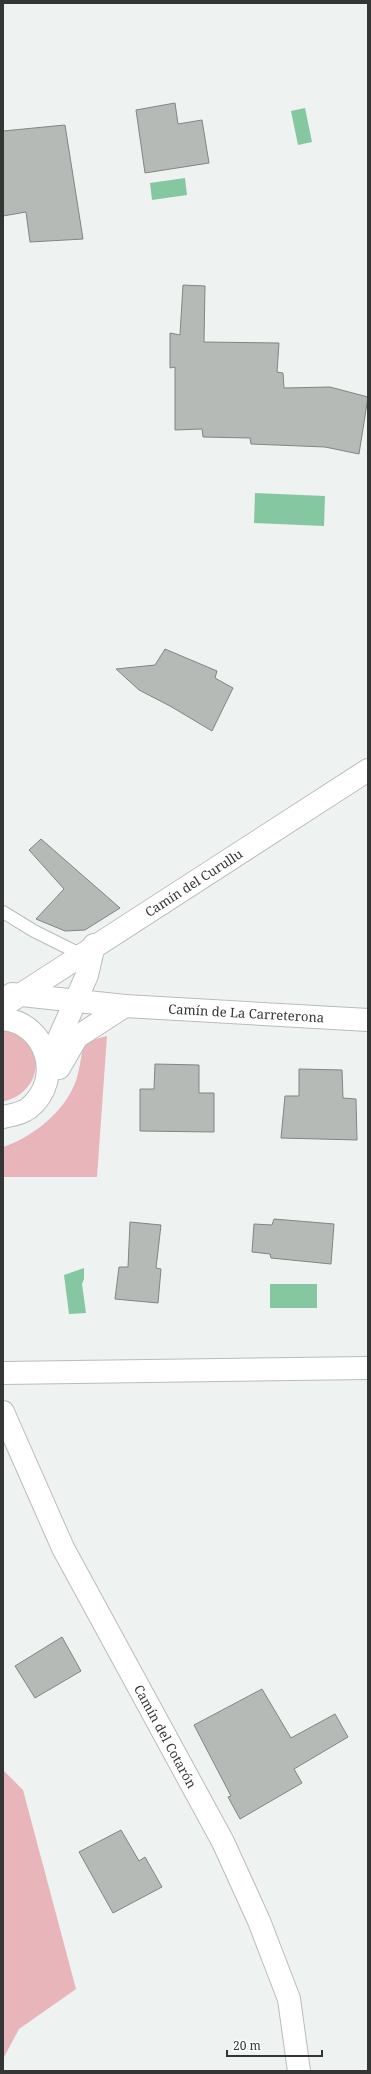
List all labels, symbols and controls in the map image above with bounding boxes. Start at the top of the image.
street label: Camín del Curullu [141,845,246,921]
street label: Camín de La Carreterona [168,1000,325,1026]
street label: Camín del Cotarón [130,1681,201,1792]
scale bar [227,2032,322,2058]
text: 20 m [233,2037,261,2054]

